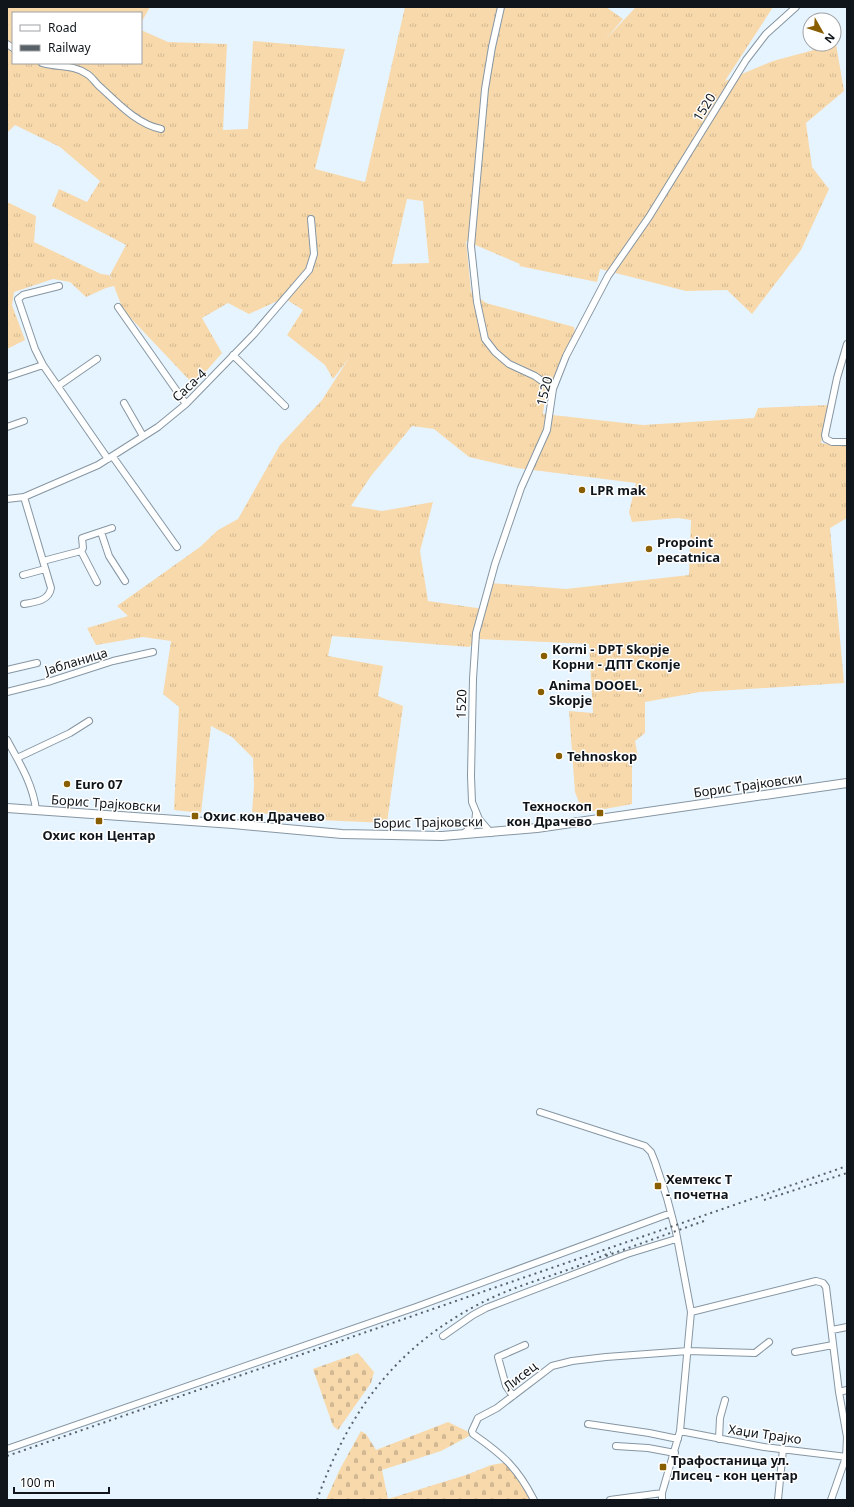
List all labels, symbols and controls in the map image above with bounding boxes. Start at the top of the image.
legend [12,12,142,64]
north arrow [802,12,842,52]
text: Road [48,19,77,36]
text: N [822,30,839,47]
text: Railway [48,39,92,56]
street label: 1520 [688,90,720,124]
street label: Саса-4 [168,364,210,405]
street label: 1520 [532,374,556,408]
place label: LPR mak [590,481,647,499]
marker: LPR mak [577,485,587,495]
place label: Propoint pecatnica [657,533,720,566]
marker: Propoint pecatnica [644,544,654,554]
place label: Korni - DPT Skopje Корни - ДПТ Скопје [552,640,681,673]
street label: Јабланица [41,643,110,680]
marker: Korni - DPT Skopje Корни - ДПТ Скопје [539,651,549,661]
place label: Anima DOOEL, Skopje [549,676,643,709]
marker: Anima DOOEL, Skopje [536,687,546,697]
street label: 1520 [452,689,470,719]
place label: Tehnoskop [567,747,637,765]
marker: Tehnoskop [554,751,564,761]
street label: Борис Трајковски [692,768,804,802]
place label: Euro 07 [75,775,123,793]
marker: Euro 07 [62,779,72,789]
street label: Борис Трајковски [51,790,161,816]
place label: Техноскоп кон Драчево [506,797,592,830]
place label: Охис кон Драчево [203,807,325,825]
marker: Техноскоп кон Драчево [595,808,605,818]
marker: Охис кон Драчево [190,811,200,821]
street label: Борис Трајковски [373,812,483,832]
marker: Охис кон Центар [94,816,104,826]
place label: Охис кон Центар [43,826,155,844]
place label: Хемтекс Т - почетна [666,1170,733,1203]
marker: Хемтекс Т - почетна [653,1181,663,1191]
street label: Лисец [499,1357,541,1395]
street label: Хаџи Трајко [727,1420,803,1448]
place label: Трафостаница ул. Лисец - кон центар [671,1451,798,1484]
marker: Трафостаница ул. Лисец - кон центар [658,1462,668,1472]
scale bar [14,1469,109,1495]
text: 100 m [20,1474,55,1491]

